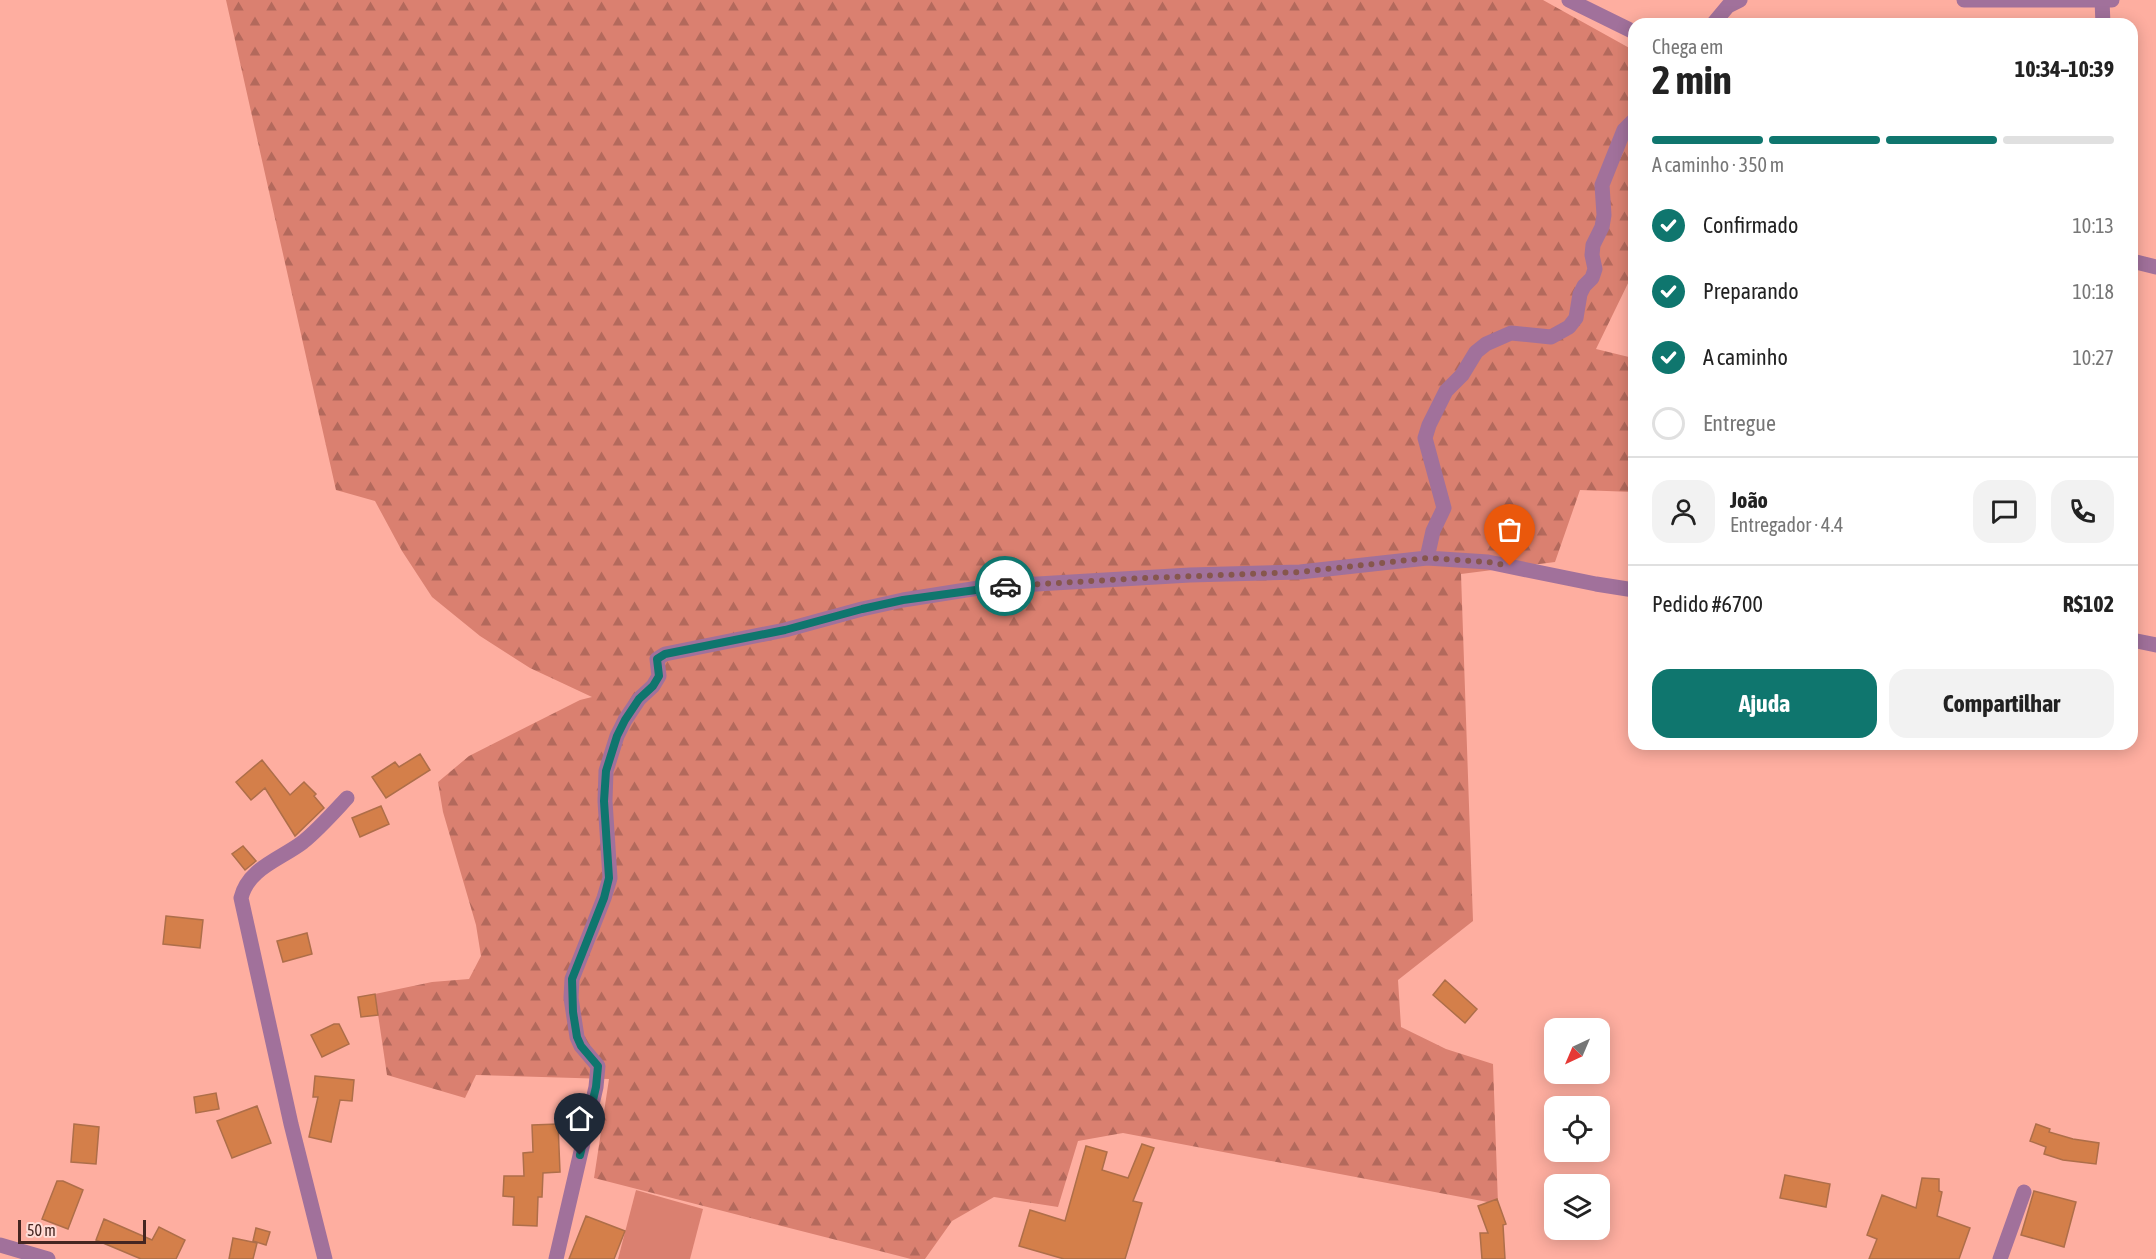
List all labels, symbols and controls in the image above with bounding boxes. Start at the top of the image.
text: Chega em [1652,35,1724,58]
text: 10:34–10:39 [2015,56,2114,82]
text: 2 min [1652,58,1732,102]
text: A caminho · 350 m [1652,153,1784,176]
icon: check [1652,209,1685,242]
text: Confirmado [1703,212,1798,238]
text: 10:13 [2072,214,2114,237]
icon: check [1652,275,1685,308]
text: Preparando [1703,278,1799,304]
text: 10:18 [2072,280,2114,303]
icon: check [1652,341,1685,374]
text: A caminho [1703,344,1788,370]
text: 10:27 [2072,346,2114,369]
text: Entregue [1703,410,1776,436]
button: person [1652,480,1715,543]
button: chat [1973,480,2036,543]
button: phone [2051,480,2114,543]
text: João [1730,487,1768,513]
pin [1484,504,1535,566]
icon: bag [1493,513,1526,546]
text: Entregador · 4.4 [1730,513,1843,536]
courier [975,556,1035,616]
icon: car [989,570,1022,603]
text: Pedido #6700 [1652,591,1763,617]
text: R$102 [2063,591,2114,617]
button: Ajuda [1652,669,1877,738]
button: Compartilhar [1889,669,2114,738]
north arrow [1544,1018,1610,1084]
map controls [1544,1018,1610,1240]
pin [554,1093,605,1155]
button: locate [1544,1096,1610,1162]
icon: home [563,1102,596,1135]
button: layers [1544,1174,1610,1240]
scale bar [18,1217,146,1244]
text: 50 m [27,1221,56,1239]

